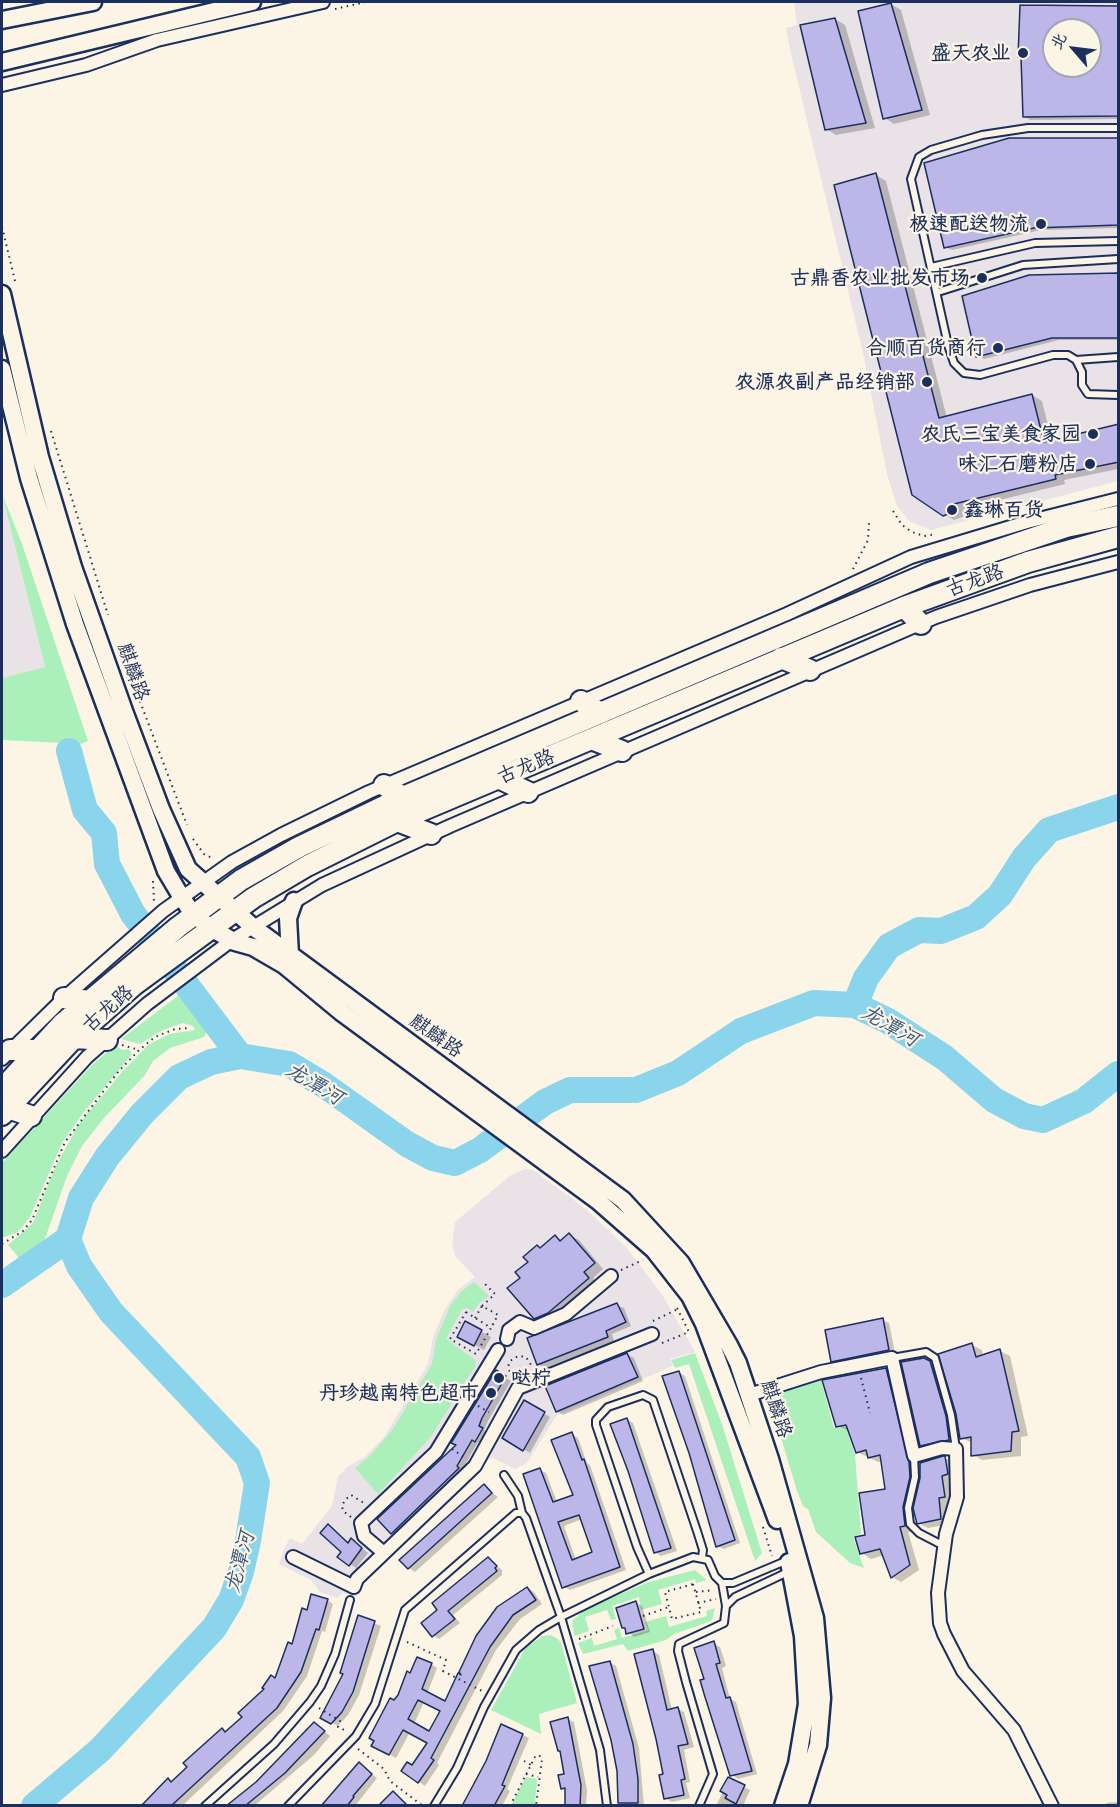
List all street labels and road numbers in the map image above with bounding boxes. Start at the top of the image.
street label: 古龙路 [943,559,1007,603]
street label: 麒麟路 [112,640,154,704]
street label: 古龙路 [494,745,558,789]
street label: 古龙路 [77,980,139,1038]
street label: 麒麟路 [405,1009,467,1063]
street label: 麒麟路 [755,1377,797,1441]

